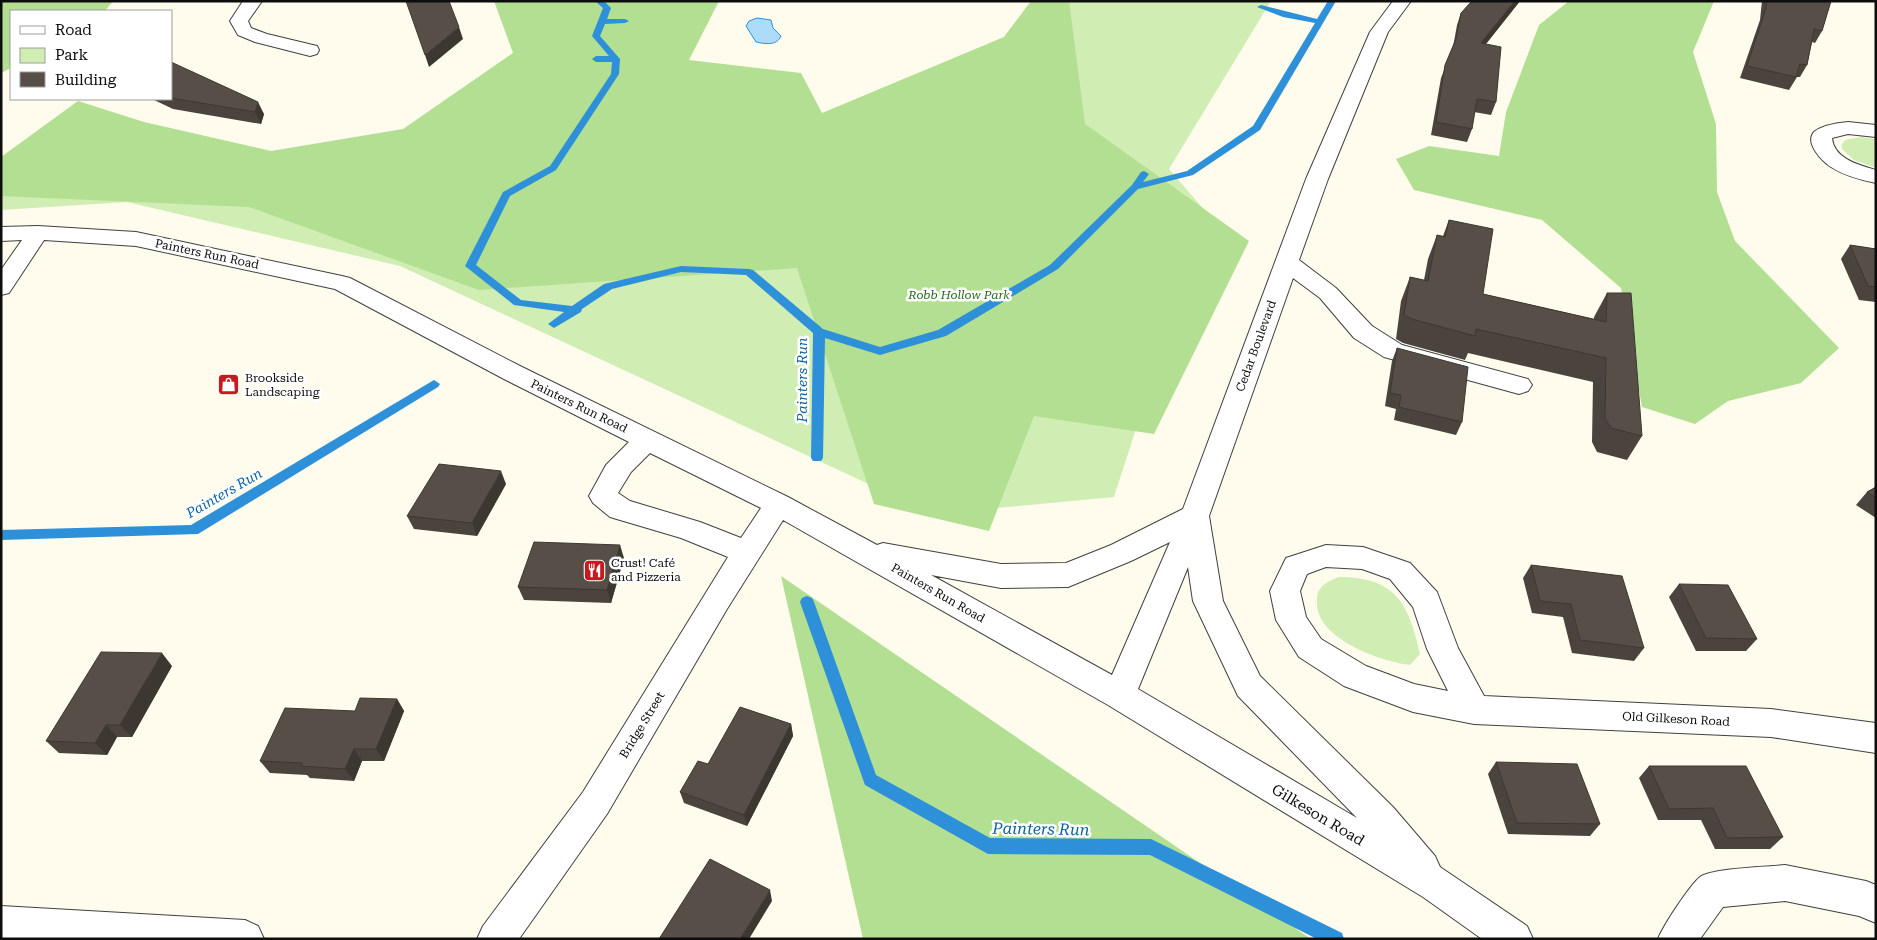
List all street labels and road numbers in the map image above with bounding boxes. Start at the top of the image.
street label: Painters Run Road [154,236,261,272]
street label: Cedar Boulevard [1233,298,1279,394]
street label: Painters Run Road [528,376,630,436]
street label: Painters Run Road [889,560,988,626]
street label: Bridge Street [617,689,668,761]
street label: Old Gilkeson Road [1622,709,1731,729]
street label: Gilkeson Road [1268,780,1368,850]

